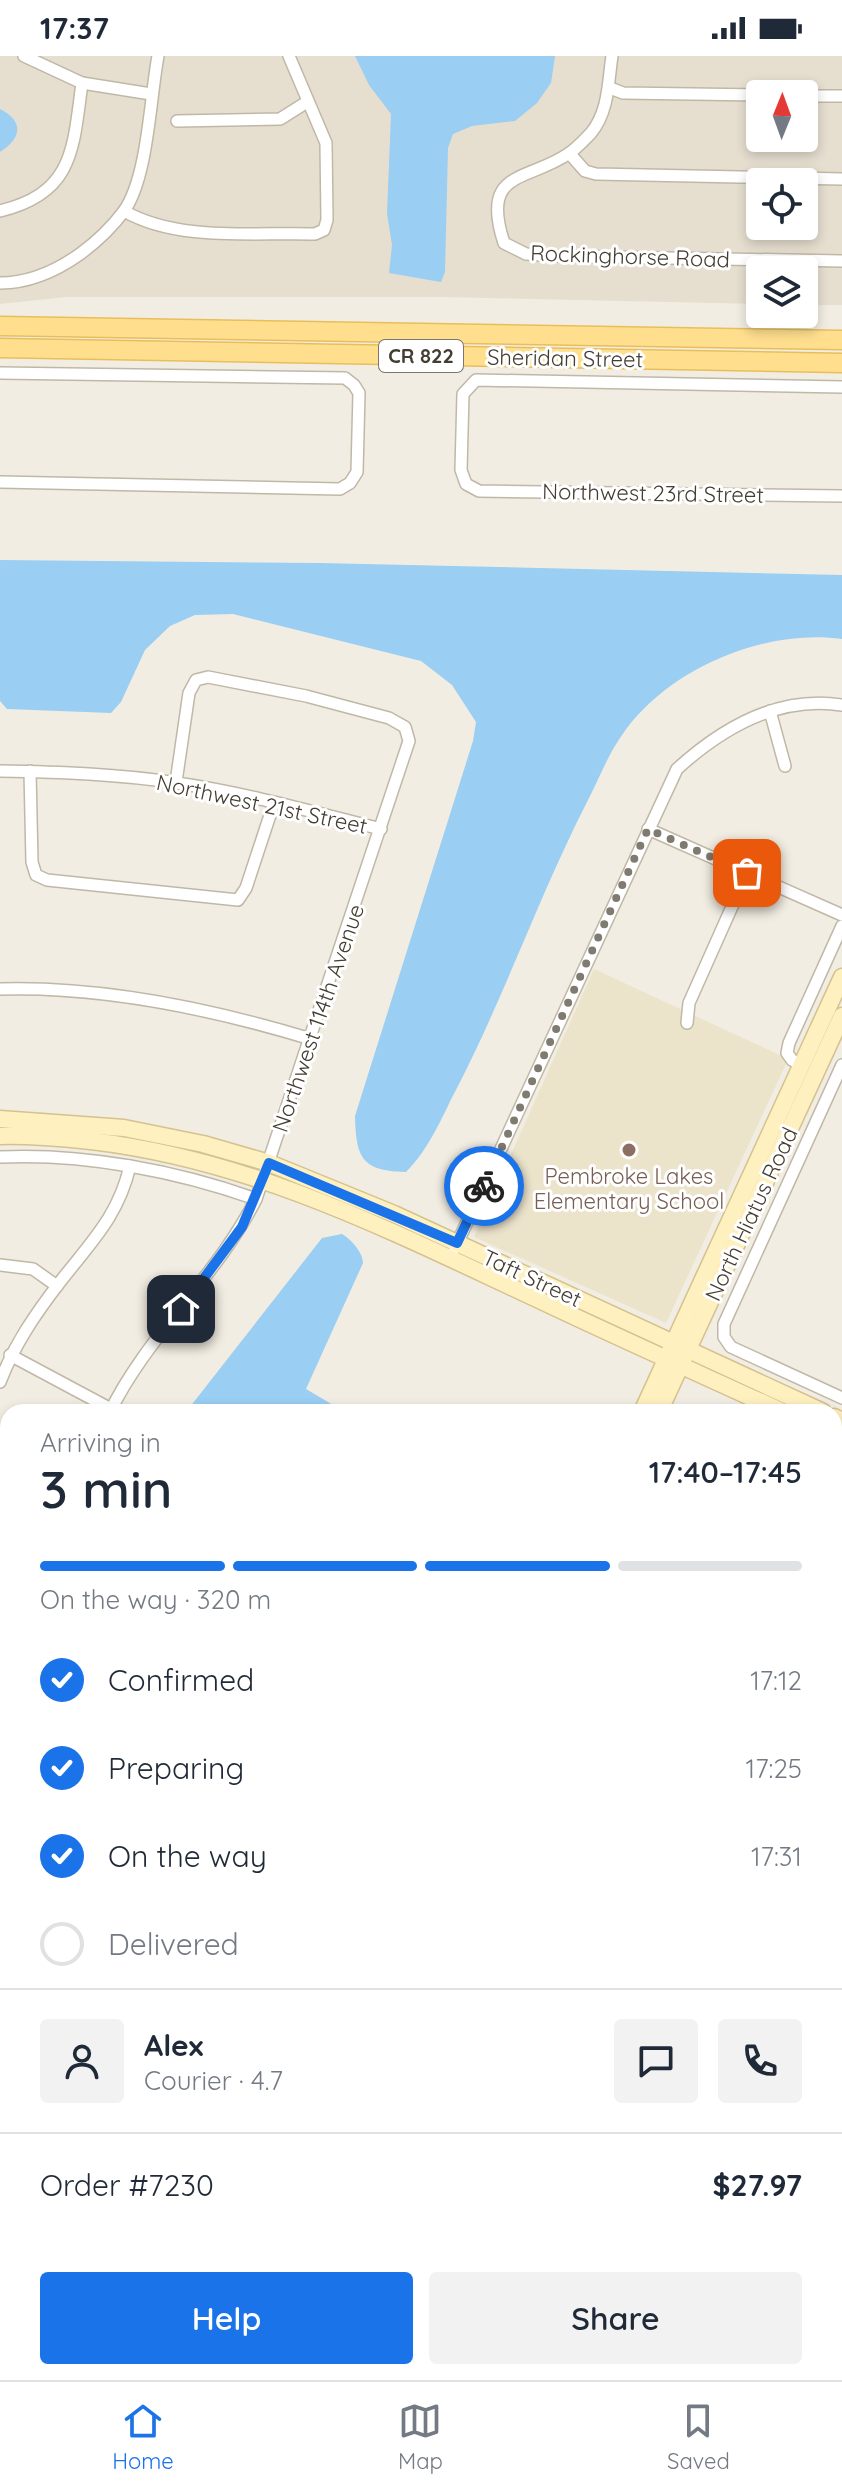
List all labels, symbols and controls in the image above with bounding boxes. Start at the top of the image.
text: 17:37 [40,9,109,47]
north arrow [746,80,818,152]
map controls [746,80,818,328]
button: locate [746,168,818,240]
street label: Rockinghorse Road [530,239,730,273]
button: layers [746,256,818,328]
road number: CR 822 [379,340,463,372]
street label: Sheridan Street [487,343,643,373]
street label: Northwest 23rd Street [542,477,764,509]
street label: Northwest 21st Street [154,768,370,840]
pin [713,839,781,907]
icon: bag [725,851,769,895]
street label: Northwest 114th Avenue [266,900,370,1136]
street label: North Hiatus Road [698,1123,804,1305]
marker: Pembroke Lakes Elementary School [620,1141,638,1159]
courier [444,1146,524,1226]
place label: Pembroke Lakes Elementary School [534,1162,724,1215]
icon: bike [462,1164,506,1208]
street label: Taft Street [478,1243,586,1313]
pin [147,1275,215,1343]
icon: home [159,1287,203,1331]
text: Arriving in [40,1426,161,1459]
text: 17:40–17:45 [649,1453,802,1491]
text: 3 min [40,1456,173,1521]
text: On the way · 320 m [40,1583,271,1616]
icon: check [40,1658,84,1702]
text: Confirmed [108,1661,254,1699]
text: 17:12 [750,1664,802,1697]
icon: check [40,1746,84,1790]
text: Preparing [108,1749,244,1787]
text: 17:25 [746,1752,802,1785]
icon: check [40,1834,84,1878]
text: On the way [108,1837,267,1875]
text: 17:31 [751,1840,802,1873]
text: Delivered [108,1925,239,1963]
button: person [40,2019,124,2103]
button: chat [614,2019,698,2103]
button: phone [718,2019,802,2103]
text: Alex [144,2026,203,2064]
text: Courier · 4.7 [144,2064,283,2097]
text: Order #7230 [40,2166,214,2204]
text: $27.97 [713,2166,802,2204]
button: Help [40,2272,413,2364]
button: Share [429,2272,802,2364]
tab: Home [112,2399,174,2475]
tab: Map [398,2399,443,2475]
tab: Saved [667,2399,730,2475]

